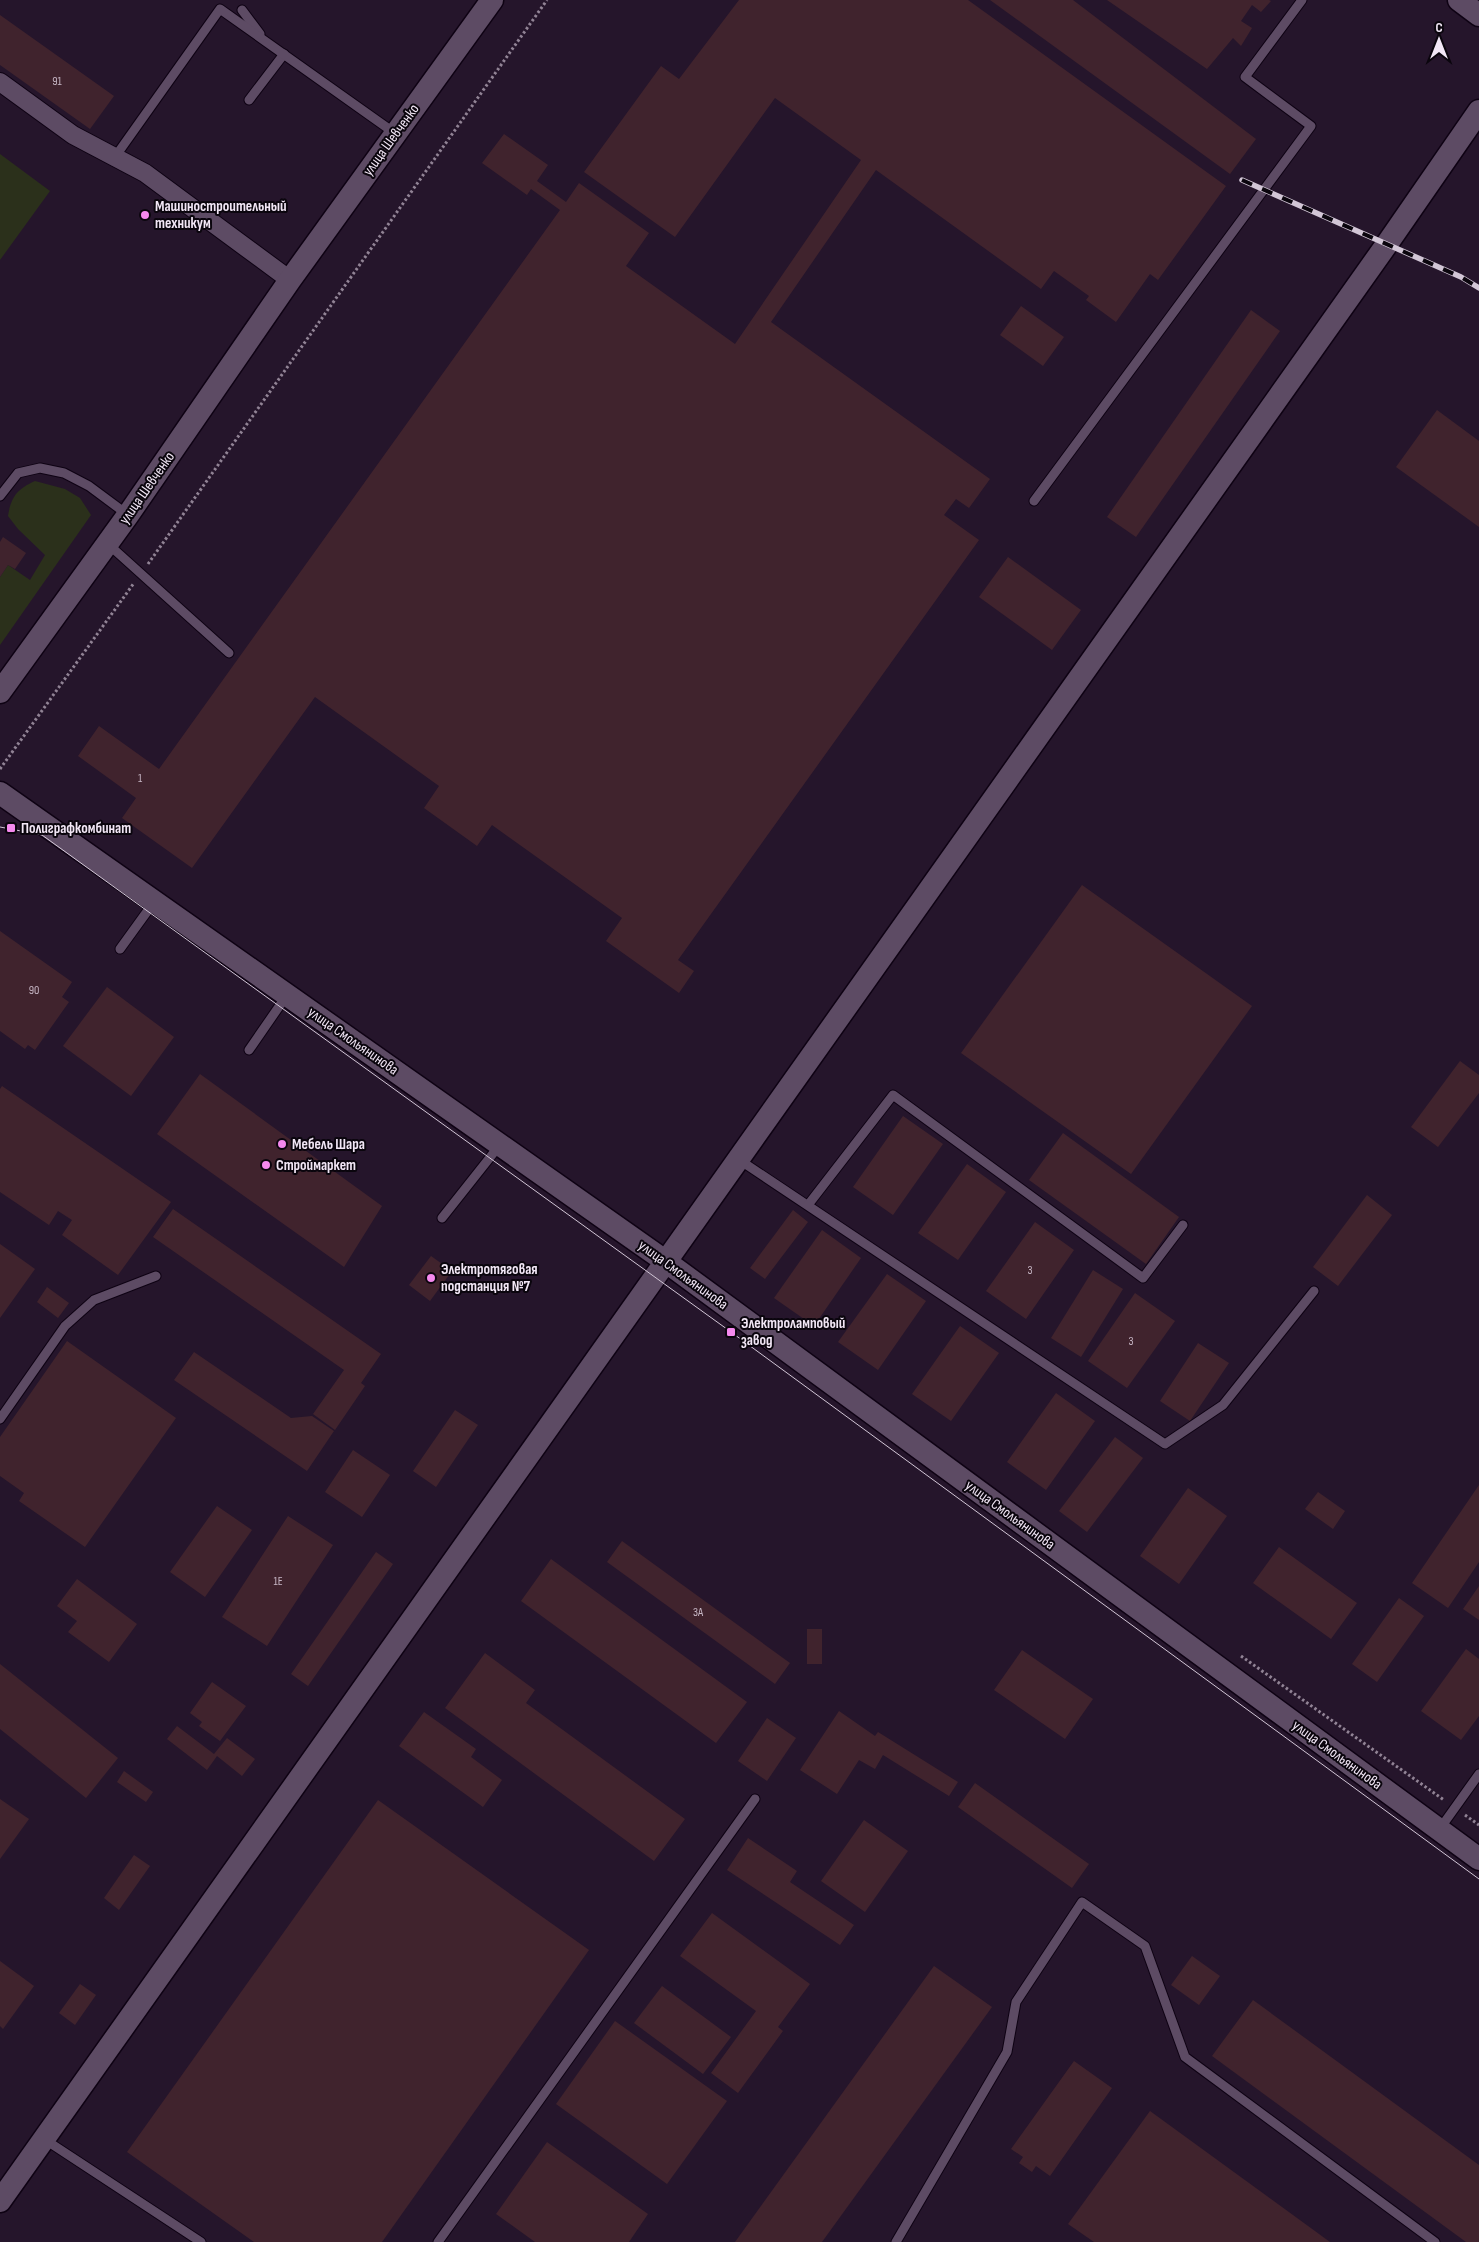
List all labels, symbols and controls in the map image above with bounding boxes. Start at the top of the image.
north arrow [1414,15,1464,65]
text: С [1435,19,1443,36]
house number: 91 [52,74,63,89]
street label: улица Шевченко [359,100,423,180]
place label: Машиностроительный техникум [155,197,287,233]
marker: Машиностроительный техникум [139,209,151,221]
street label: улица Шевченко [115,448,179,528]
house number: 1 [138,771,143,786]
place label: Полиграфкомбинат [21,819,131,838]
marker: Полиграфкомбинат [5,822,17,834]
house number: 90 [29,983,39,998]
street label: улица Смольянинова [304,1003,402,1079]
place label: Мебель Шара [292,1135,365,1154]
marker: Мебель Шара [276,1138,288,1150]
place label: Строймаркет [276,1156,356,1175]
marker: Строймаркет [260,1159,272,1171]
street label: улица Смольянинова [634,1236,732,1314]
place label: Электротяговая подстанция №7 [441,1260,538,1296]
house number: 3 [1027,1263,1033,1278]
marker: Электротяговая подстанция №7 [425,1272,437,1284]
place label: Электроламповый завод [741,1314,845,1350]
marker: Электроламповый завод [725,1326,737,1338]
house number: 3 [1128,1334,1134,1349]
street label: улица Смольянинова [961,1476,1059,1554]
house number: 1Е [273,1574,283,1589]
house number: 3А [693,1605,704,1620]
street label: улица Смольянинова [1288,1716,1386,1794]

